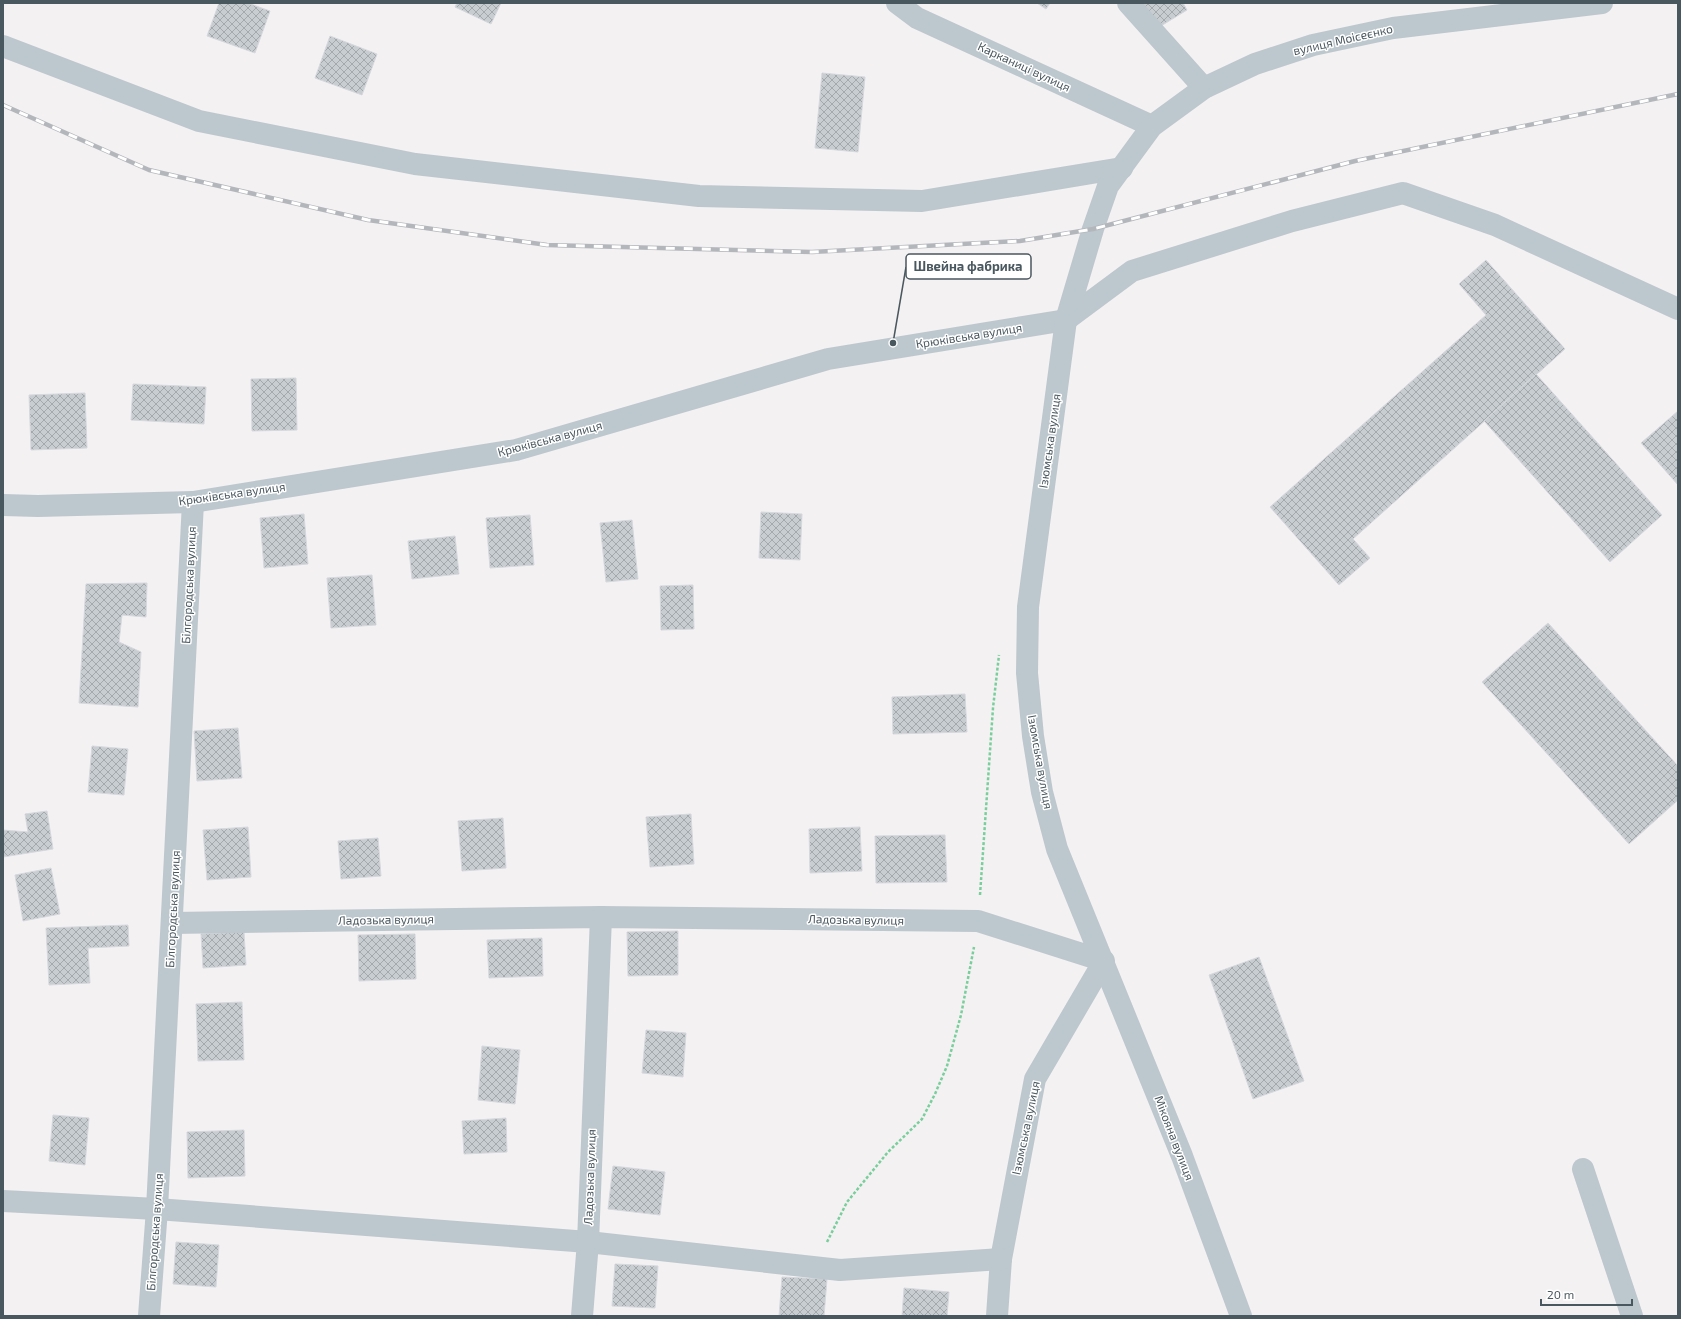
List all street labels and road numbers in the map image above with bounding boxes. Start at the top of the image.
street label: вулиця Моісеєнко [1292,21,1394,58]
street label: Карканиці вулиця [975,38,1073,95]
street label: Крюківська вулиця [915,320,1023,351]
street label: Ізюмська вулиця [1035,393,1064,489]
street label: Крюківська вулиця [496,417,604,460]
street label: Крюківська вулиця [178,479,286,508]
street label: Білгородська вулиця [178,526,199,644]
street label: Ізюмська вулиця [1025,714,1056,810]
street label: Білгородська вулиця [162,850,183,968]
street label: Ладозька вулиця [338,911,434,928]
street label: Ладозька вулиця [808,911,904,928]
street label: Ізюмська вулиця [1008,1080,1043,1176]
street label: Мікояна вулиця [1151,1093,1198,1182]
street label: Ладозька вулиця [580,1129,599,1225]
street label: Білгородська вулиця [143,1173,166,1291]

